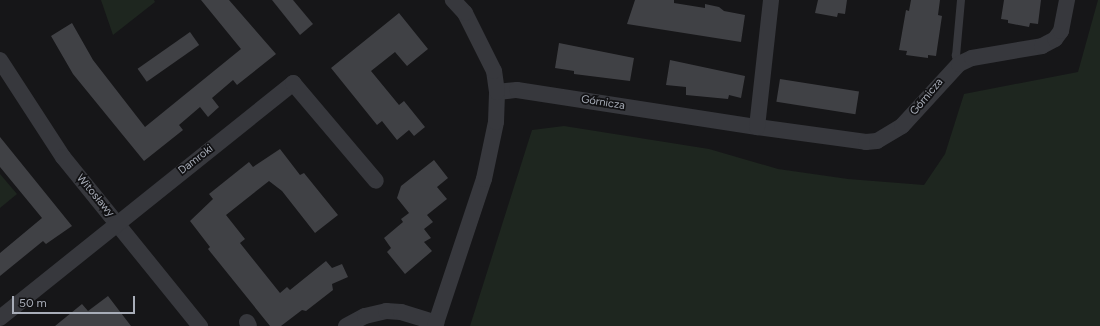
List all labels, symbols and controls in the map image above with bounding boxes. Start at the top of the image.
street label: Górnicza [908,76,946,118]
street label: Górnicza [580,93,626,113]
street label: Damroki [176,142,216,178]
street label: Witosławy [73,172,117,220]
scale bar [14,288,137,314]
text: 50 m [19,296,47,310]

